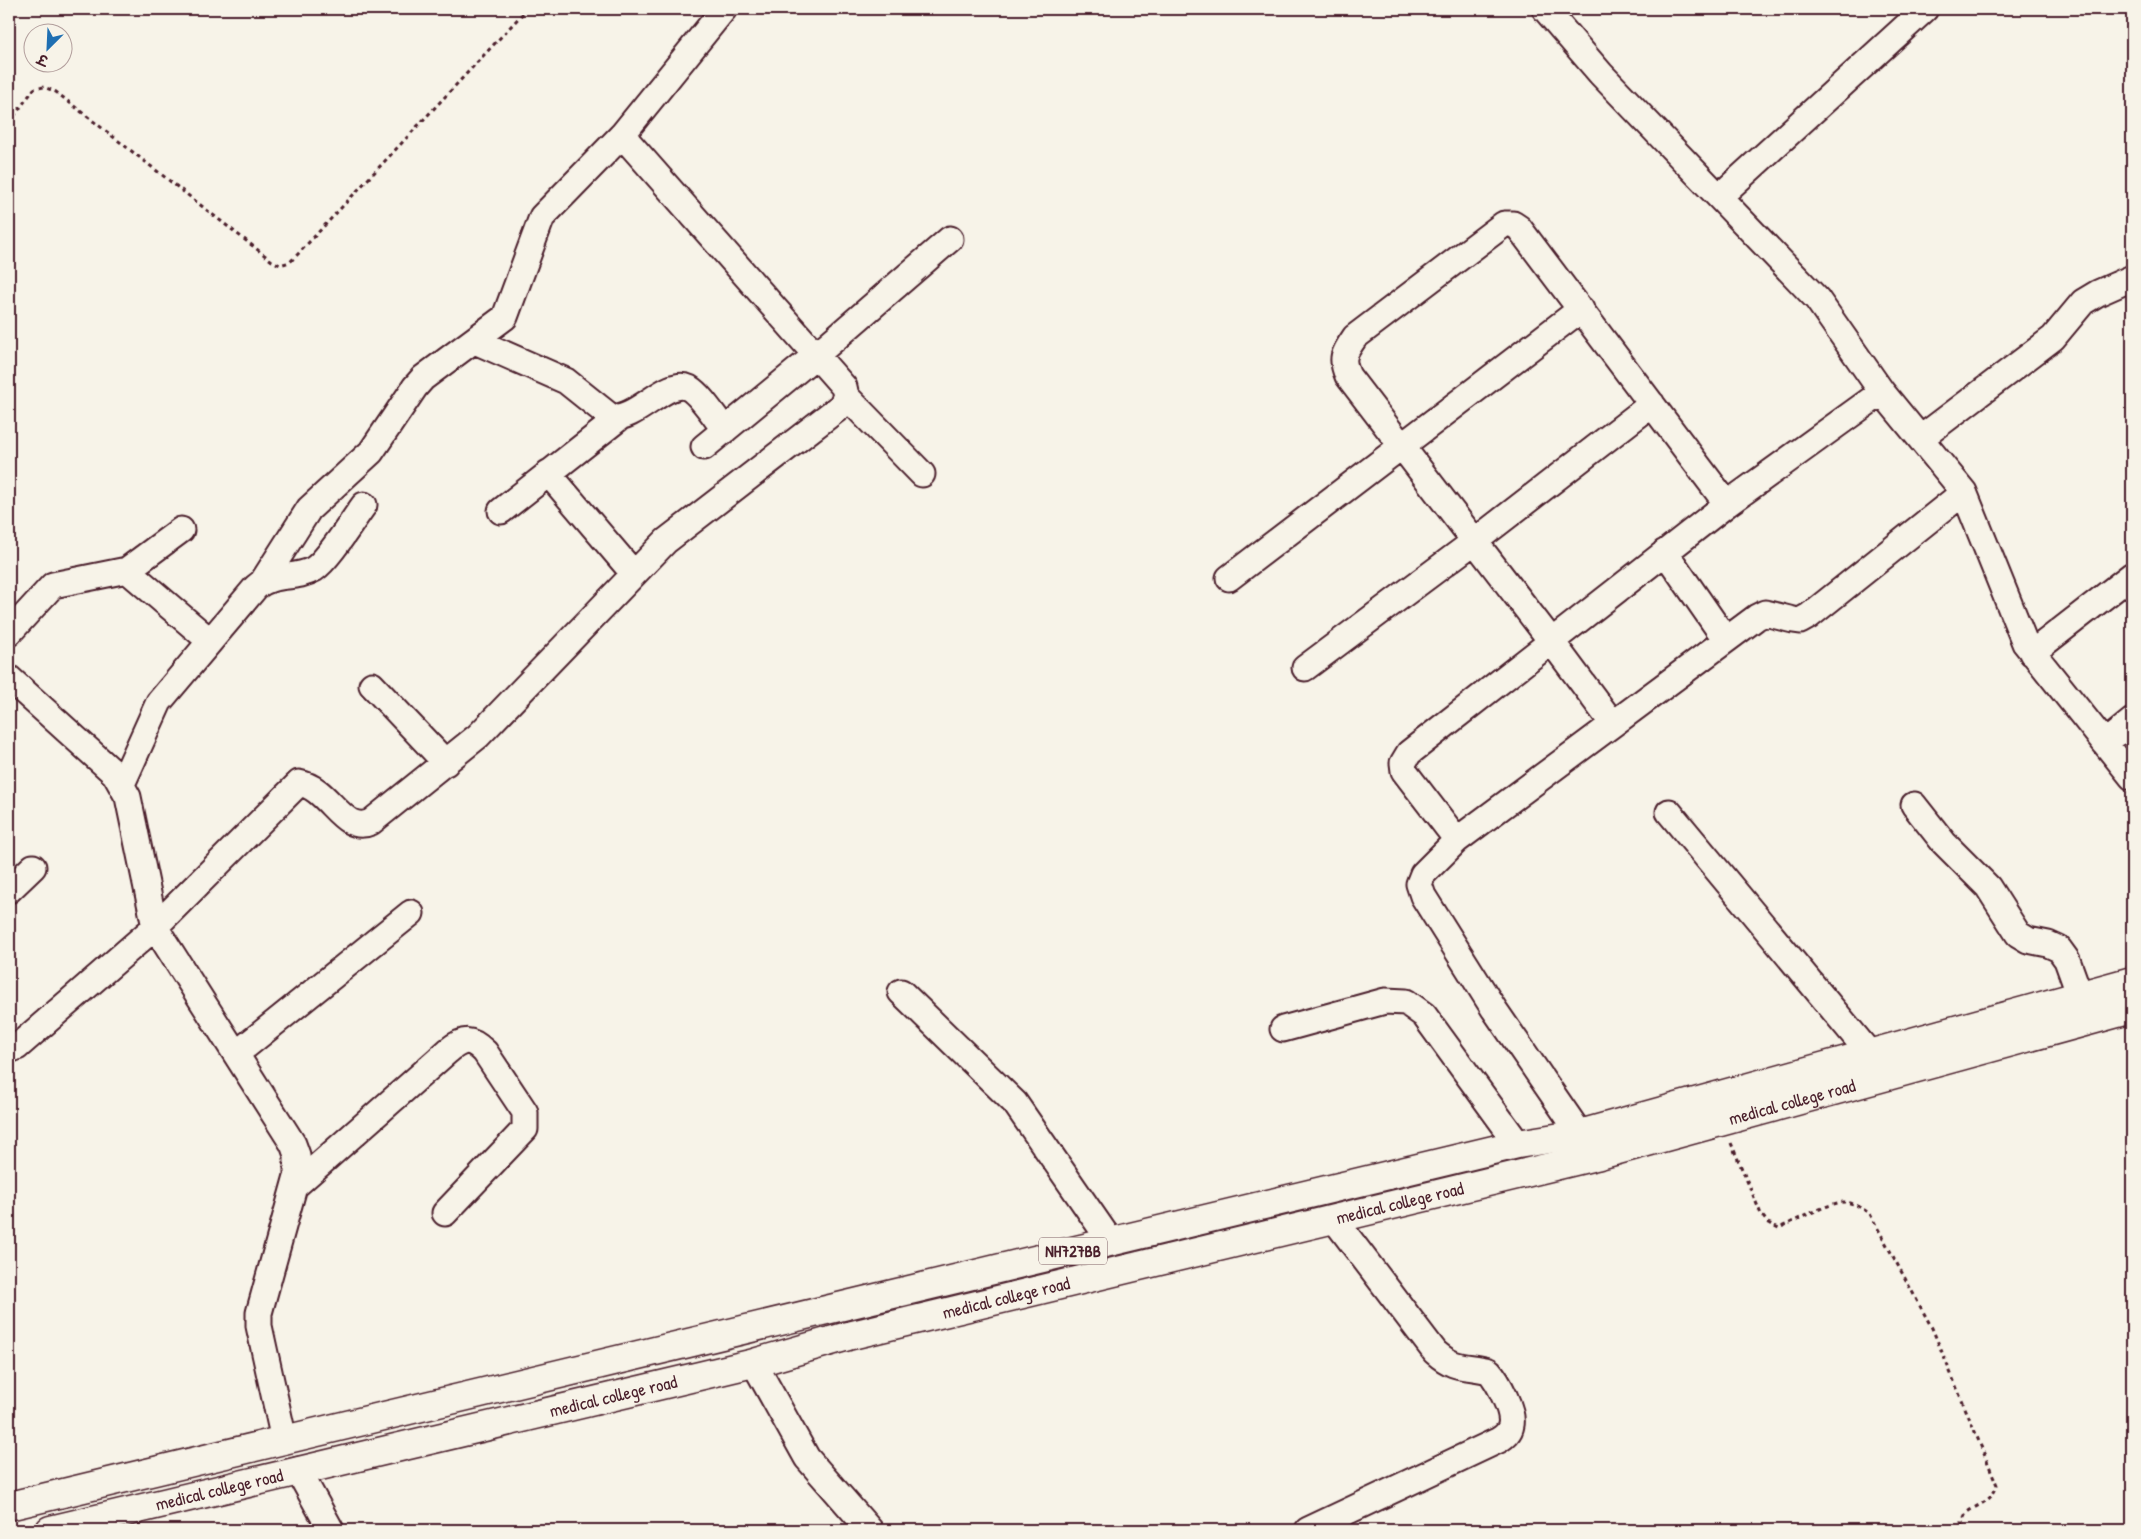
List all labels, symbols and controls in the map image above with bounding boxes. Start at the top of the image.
north arrow [22,22,72,72]
text: उ [33,49,52,72]
street label: medical college road [1726,1072,1858,1131]
street label: medical college road [1334,1175,1466,1230]
road number: NH727BB [1039,1238,1107,1264]
street label: medical college road [940,1270,1072,1325]
street label: medical college road [547,1369,680,1423]
street label: medical college road [153,1462,285,1517]

